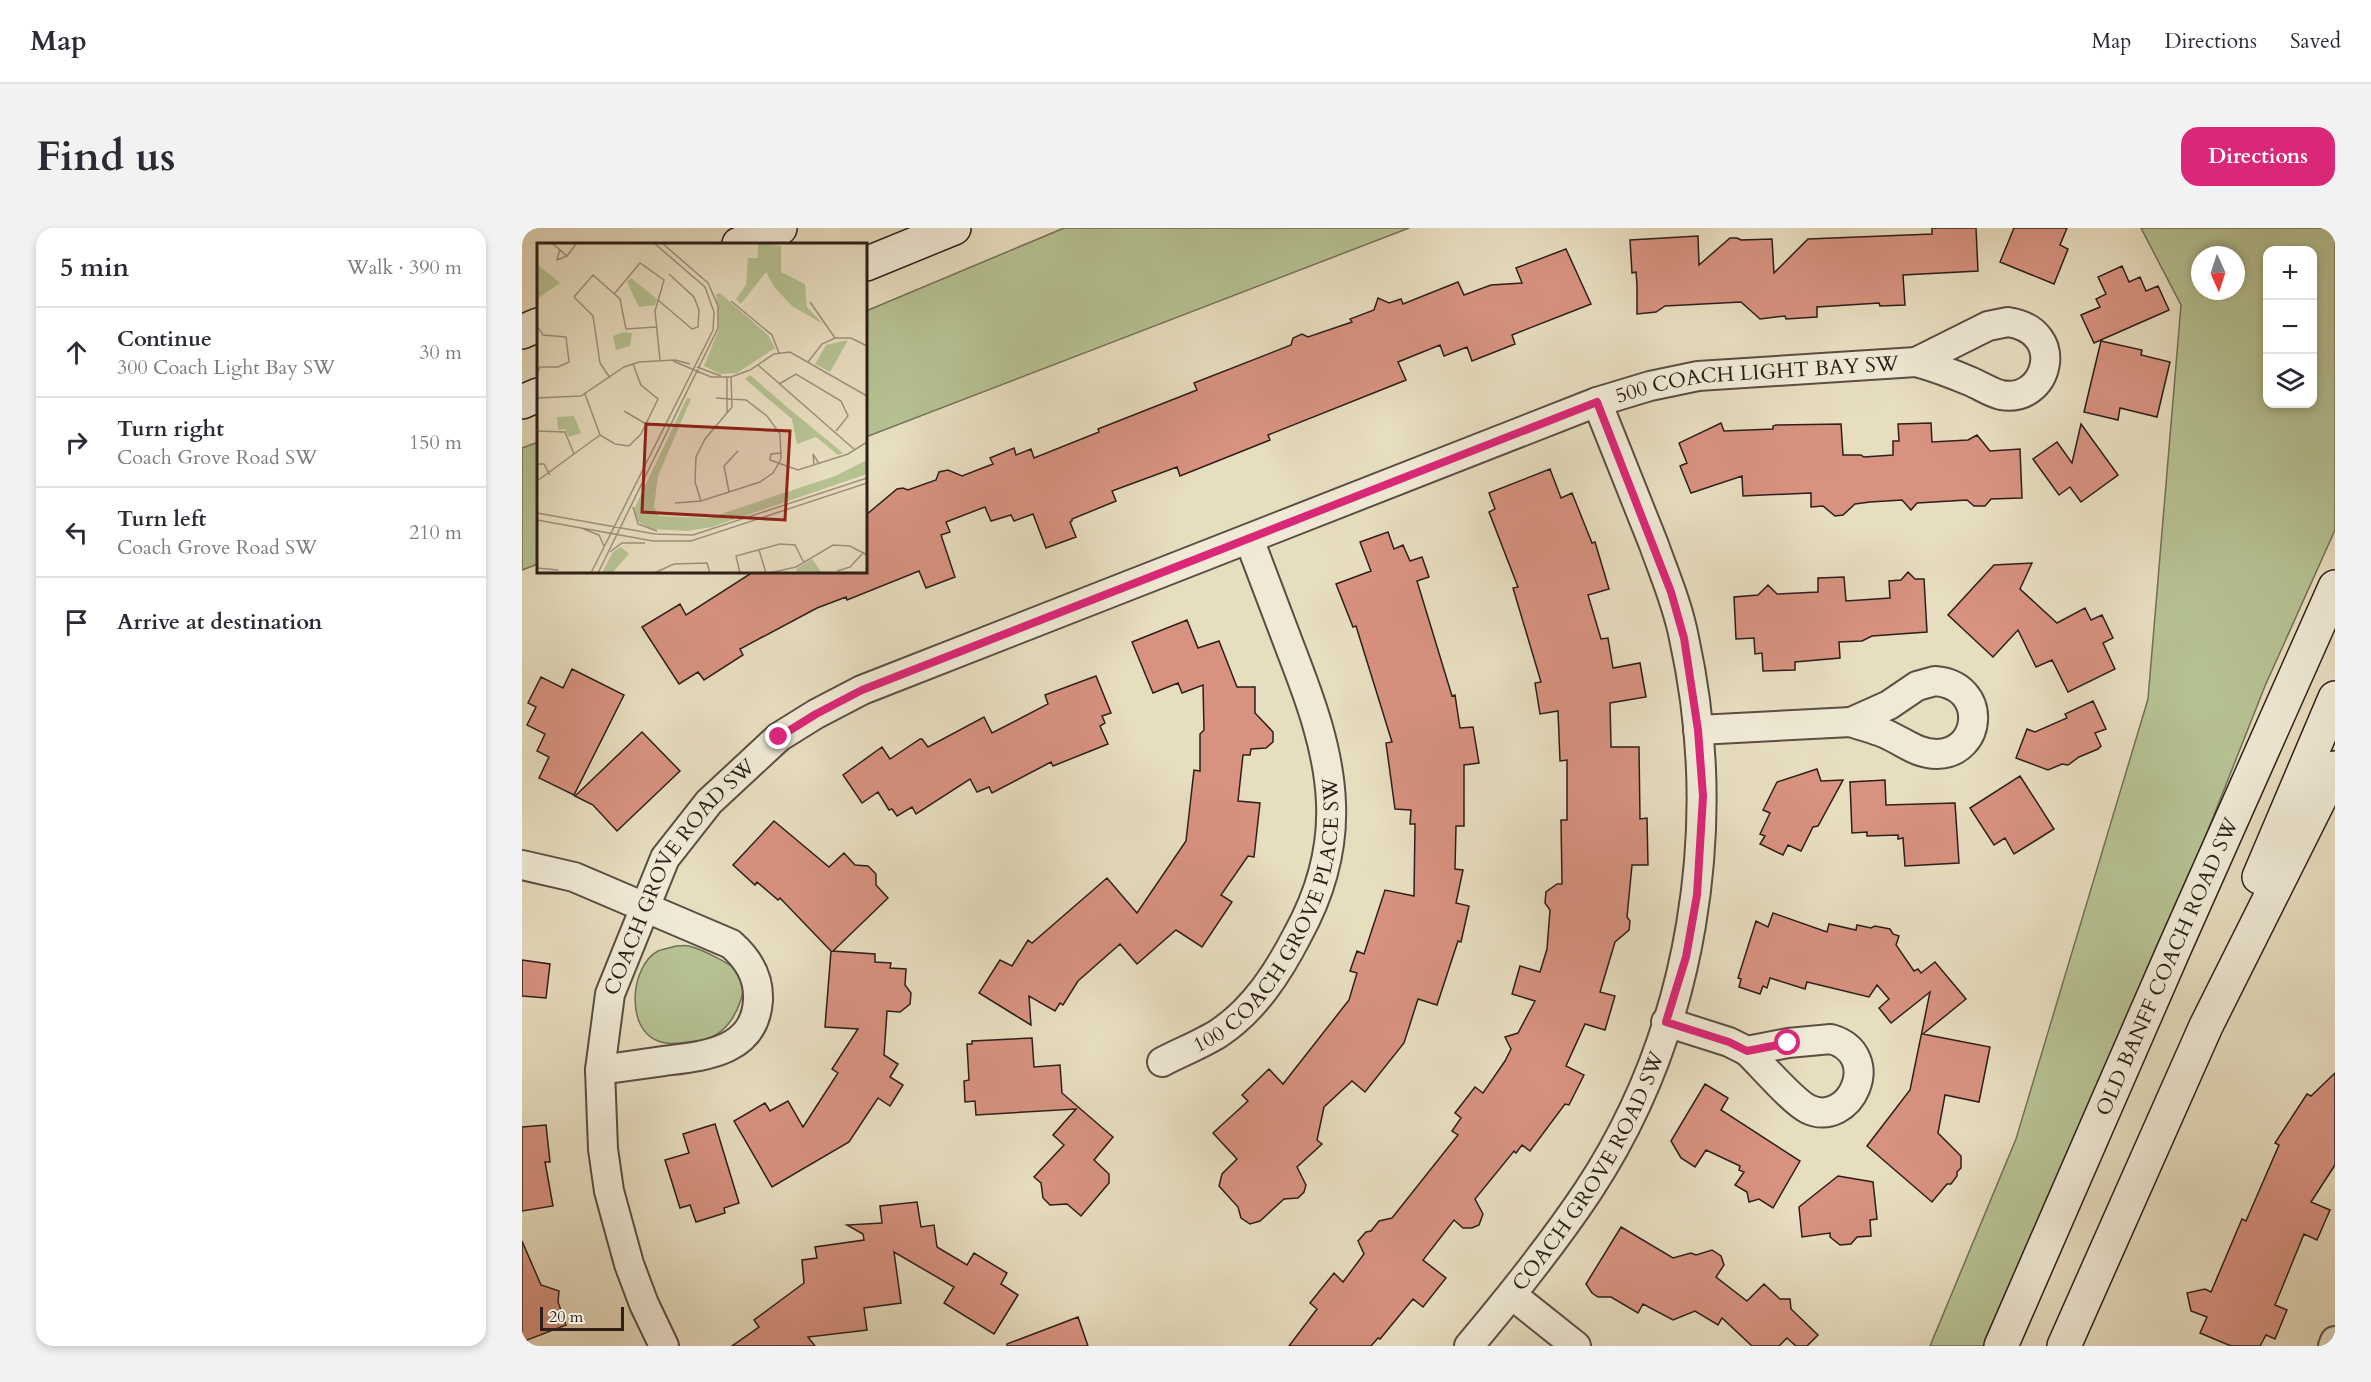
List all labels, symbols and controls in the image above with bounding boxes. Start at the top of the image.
text: Map [30,22,87,60]
text: Map [2091,27,2131,56]
text: Directions [2164,27,2257,56]
text: Saved [2290,27,2341,56]
button: Directions [2181,127,2335,186]
text: Find us [36,128,176,185]
inset map [537,243,867,573]
north arrow [2191,246,2245,300]
map controls [2263,246,2317,408]
button: + [2263,246,2317,300]
text: 5 min [60,250,129,285]
text: Walk · 390 m [347,254,462,281]
button: − [2263,300,2317,354]
text: Continue [117,324,212,354]
icon: ahead [60,336,93,369]
text: 30 m [419,339,462,366]
street label: 500 COACH LIGHT BAY SW [1612,349,1900,411]
text: 300 Coach Light Bay SW [117,354,335,381]
button: layers [2263,354,2317,408]
text: Turn right [117,414,224,444]
icon: right [60,426,93,459]
text: 150 m [409,429,462,456]
text: Coach Grove Road SW [117,444,317,471]
text: Turn left [117,504,206,534]
icon: left [60,516,93,549]
text: 210 m [409,519,462,546]
text: Coach Grove Road SW [117,534,317,561]
icon: arrive [60,606,93,639]
text: Arrive at destination [117,607,322,637]
route end [765,723,791,749]
street label: COACH GROVE ROAD SW [597,752,762,1000]
street label: 100 COACH GROVE PLACE SW [1188,776,1346,1060]
street label: OLD BANFF COACH ROAD SW [2089,813,2246,1120]
route start [1774,1029,1800,1055]
street label: COACH GROVE ROAD SW [1506,1047,1672,1297]
scale bar [540,1304,624,1332]
text: 20 m [549,1306,583,1328]

